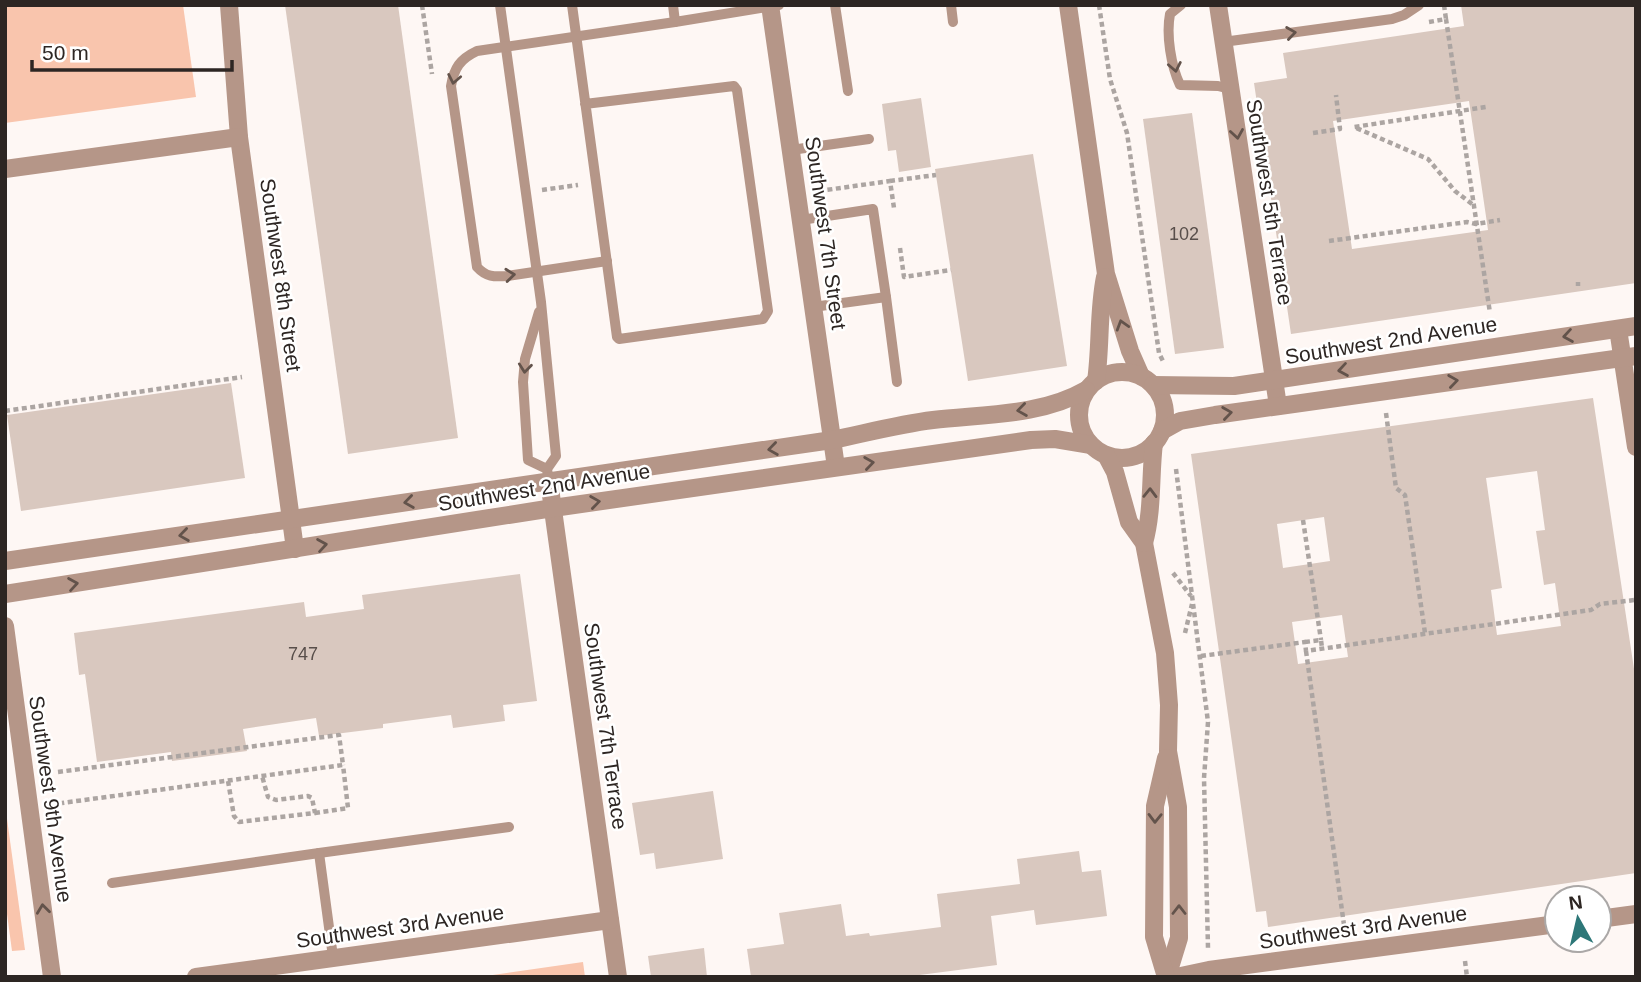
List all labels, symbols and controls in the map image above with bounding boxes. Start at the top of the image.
one-way arrow [1285,26,1296,41]
scale bar [32,28,231,72]
text: 50 m [42,41,89,64]
one-way arrow [1166,61,1181,73]
one-way arrow [447,73,462,84]
street label: Southwest 5th Terrace [1242,97,1298,307]
one-way arrow [1229,128,1244,140]
street label: Southwest 7th Street [801,135,851,331]
street label: Southwest 8th Street [256,177,306,373]
house number: 102 [1169,224,1199,244]
one-way arrow [504,268,516,283]
street label: Southwest 2nd Avenue [1283,312,1499,368]
one-way arrow [1116,320,1130,332]
one-way arrow [1562,328,1574,343]
one-way arrow [517,362,532,374]
one-way arrow [1337,362,1349,377]
one-way arrow [1447,374,1458,389]
one-way arrow [1016,402,1027,417]
one-way arrow [1221,406,1233,421]
one-way arrow [767,441,779,456]
one-way arrow [863,456,874,471]
street label: Southwest 2nd Avenue [436,459,652,515]
one-way arrow [1142,488,1158,498]
one-way arrow [403,494,415,509]
one-way arrow [589,495,601,510]
one-way arrow [178,527,190,542]
one-way arrow [316,538,328,553]
one-way arrow [67,577,79,592]
street label: Southwest 7th Terrace [580,621,632,831]
house number: 747 [288,644,318,664]
street label: Southwest 9th Avenue [25,694,77,904]
one-way arrow [1147,813,1163,823]
north arrow [1543,884,1613,954]
text: N [1567,891,1584,914]
street label: Southwest 3rd Avenue [295,900,505,952]
street label: Southwest 3rd Avenue [1258,901,1468,953]
one-way arrow [35,903,50,915]
one-way arrow [1171,905,1187,915]

